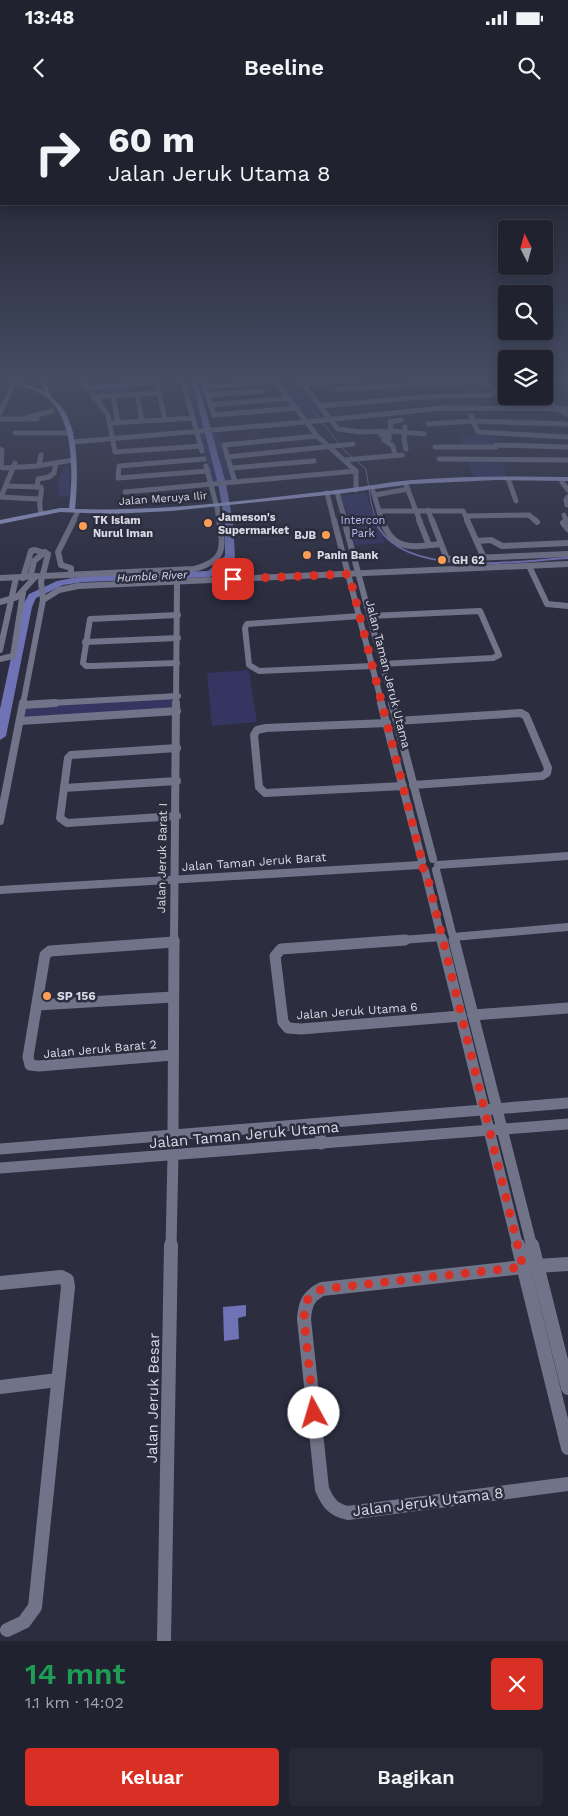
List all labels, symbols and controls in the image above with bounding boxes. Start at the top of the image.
text: 13:48 [25,6,74,29]
icon: back [25,54,53,82]
icon: search [515,54,543,82]
text: Beeline [244,55,324,80]
text: 60 m [108,119,195,161]
icon: right [25,120,90,185]
text: Jalan Jeruk Utama 8 [108,161,331,186]
north arrow [498,220,552,275]
map controls [498,220,553,405]
button: search [498,285,553,340]
button: layers [498,350,553,405]
street label: Jalan Meruya Ilir [118,489,208,508]
place label: Jameson's Supermarket [218,511,289,537]
place label: TK Islam Nurul Iman [93,514,153,540]
park label: Intercon Park [341,514,385,540]
marker: Jameson's Supermarket [202,517,214,529]
marker: TK Islam Nurul Iman [77,520,89,532]
place label: BJB [294,529,316,542]
marker: BJB [320,529,332,541]
marker: Panin Bank [301,549,313,561]
place label: Panin Bank [317,549,378,562]
marker: GH 62 [436,554,448,566]
place label: GH 62 [452,554,485,567]
pin [212,558,254,600]
icon: arrive [219,565,247,593]
water label: Humble River [116,568,188,585]
street label: Jalan Taman Jeruk Utama [363,598,413,750]
street label: Jalan Jeruk Barat I [154,803,170,913]
street label: Jalan Taman Jeruk Barat [181,850,327,874]
place label: SP 156 [57,989,96,1003]
marker: SP 156 [41,990,53,1002]
street label: Jalan Jeruk Utama 6 [296,1000,418,1022]
street label: Jalan Jeruk Barat 2 [43,1037,157,1061]
street label: Jalan Taman Jeruk Utama [148,1118,340,1152]
street label: Jalan Jeruk Besar [143,1333,163,1463]
position arrow [287,1386,339,1438]
street label: Jalan Jeruk Utama 8 [352,1484,504,1520]
text: 14 mnt [25,1656,125,1691]
button: close [491,1658,543,1710]
text: 1.1 km · 14:02 [25,1693,124,1712]
button: Keluar [25,1748,279,1806]
button: Bagikan [289,1748,543,1806]

